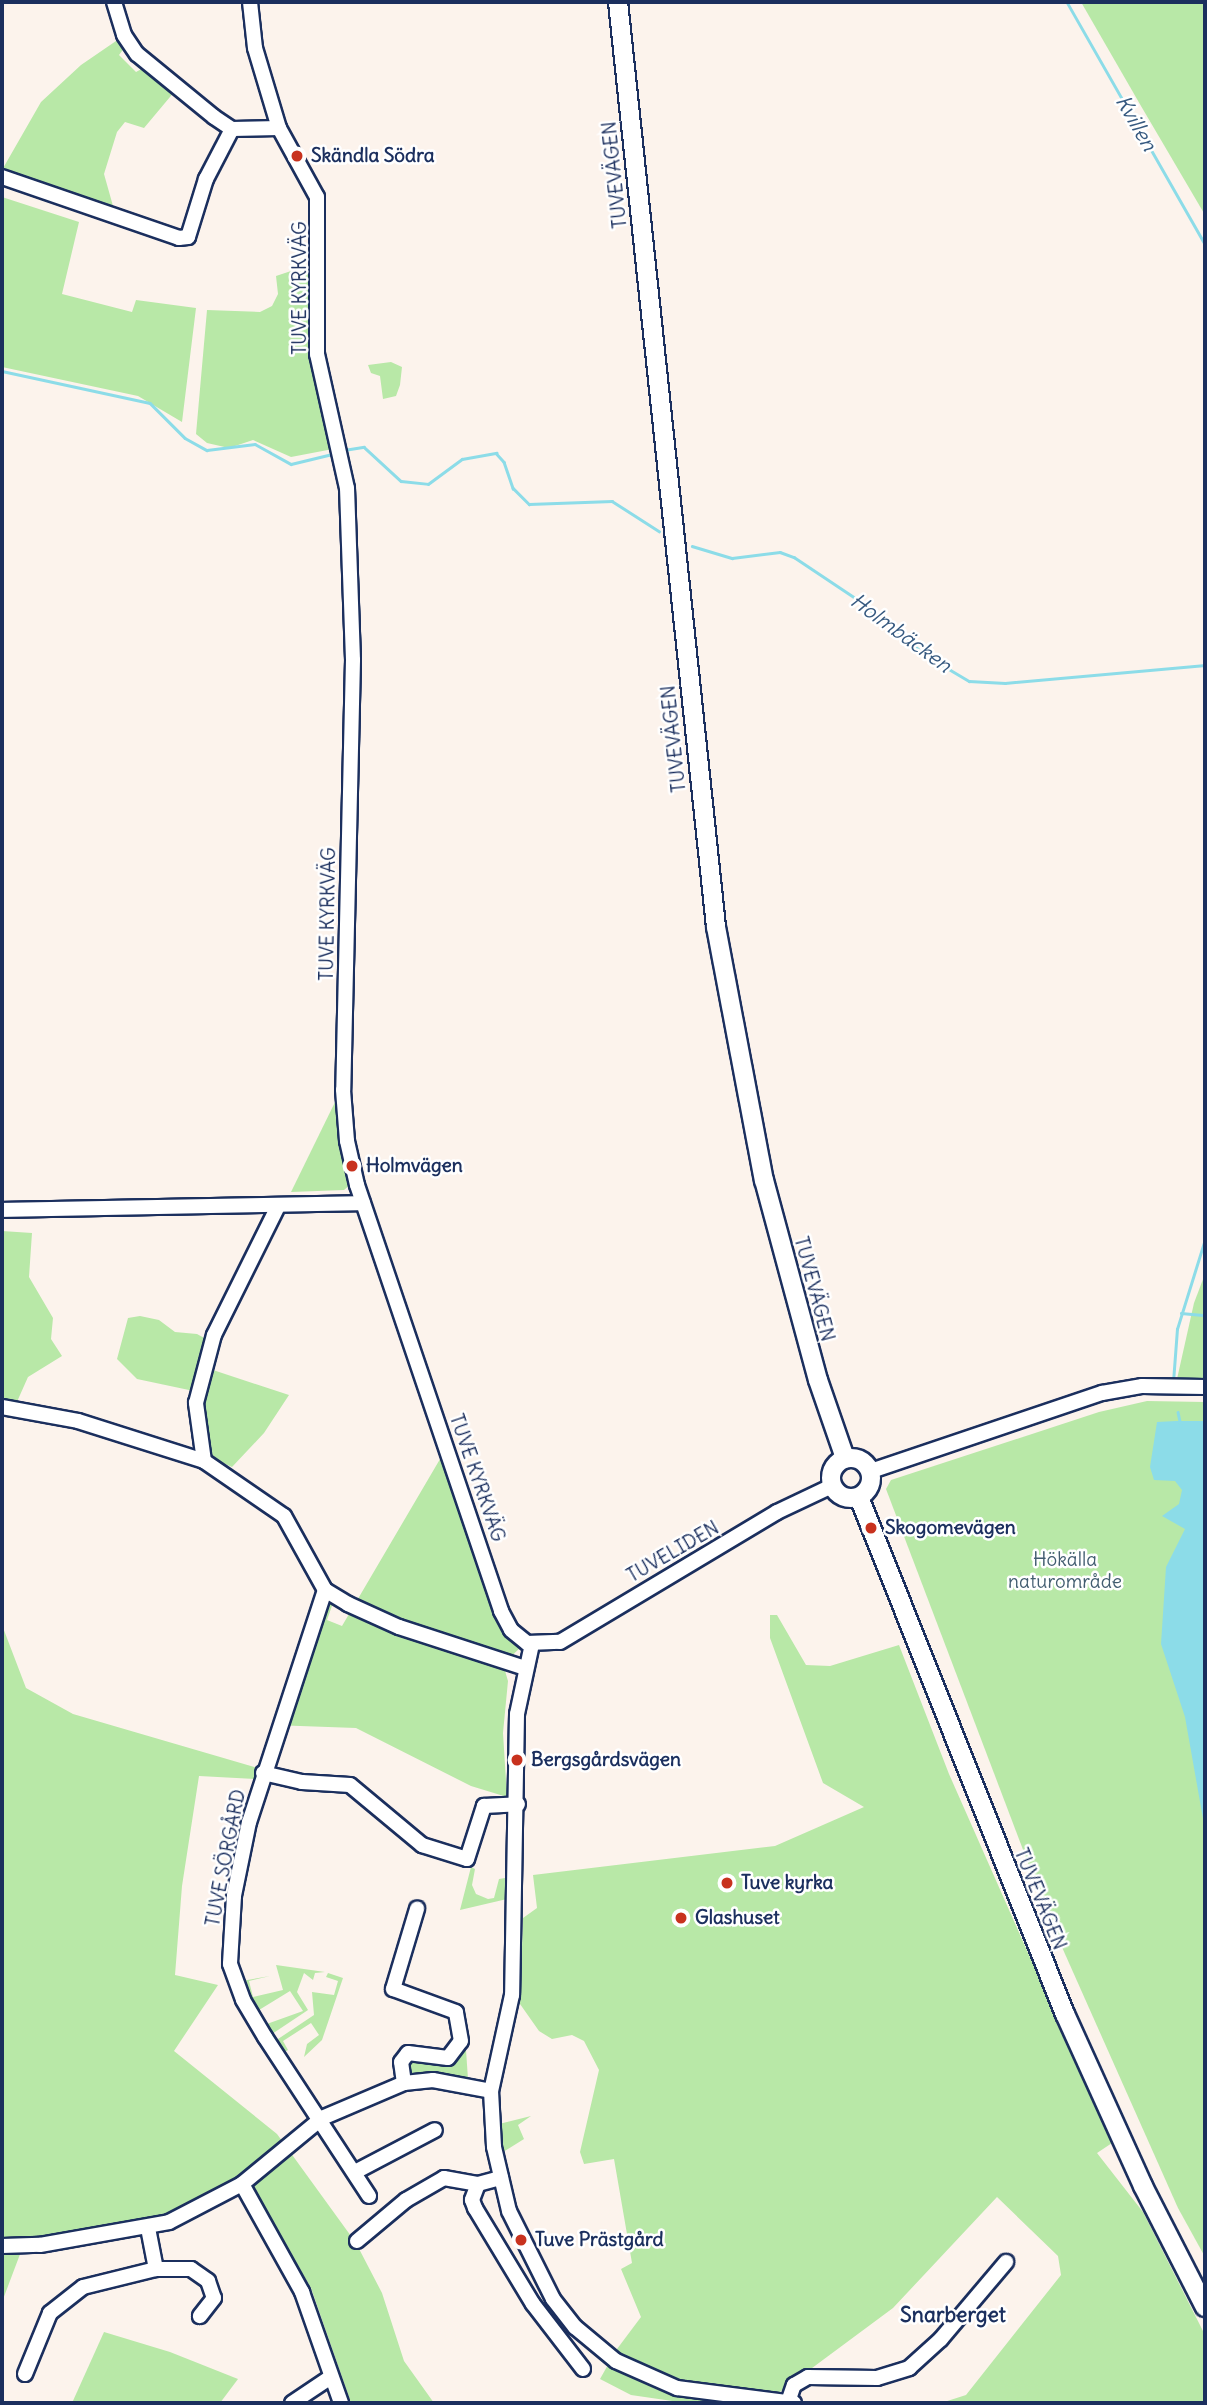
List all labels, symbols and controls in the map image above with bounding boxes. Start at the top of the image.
water label: Kvillen [1110,91,1162,155]
street label: TUVEVÄGEN [598,120,632,230]
place label: Skändla Södra [311,145,435,167]
marker: Skändla Södra [289,148,305,164]
street label: TUVE KYRKVÄG [289,221,311,355]
water label: Holmbäcken [846,588,956,678]
street label: TUVEVÄGEN [657,684,691,794]
street label: TUVE KYRKVÄG [315,847,341,981]
place label: Holmvägen [366,1155,463,1177]
marker: Holmvägen [344,1158,360,1174]
street label: TUVEVÄGEN [789,1234,839,1344]
street label: TUVE KYRKVÄG [444,1411,510,1545]
street label: TUVELIDEN [623,1517,723,1587]
place label: Skogomevägen [885,1517,1016,1539]
marker: Skogomevägen [863,1520,879,1536]
park label: Hökälla naturområde [1008,1549,1122,1593]
place label: Bergsgårdsvägen [531,1749,681,1771]
marker: Bergsgårdsvägen [509,1752,525,1768]
street label: TUVE SÖRGÅRD [202,1787,250,1929]
street label: TUVEVÄGEN [1009,1845,1071,1953]
place label: Tuve kyrka [741,1872,833,1894]
marker: Tuve kyrka [719,1875,735,1891]
place label: Glashuset [695,1907,780,1929]
marker: Glashuset [673,1910,689,1926]
place label: Tuve Prästgård [535,2229,664,2251]
marker: Tuve Prästgård [513,2232,529,2248]
district label: Snarberget [900,2302,1006,2328]

